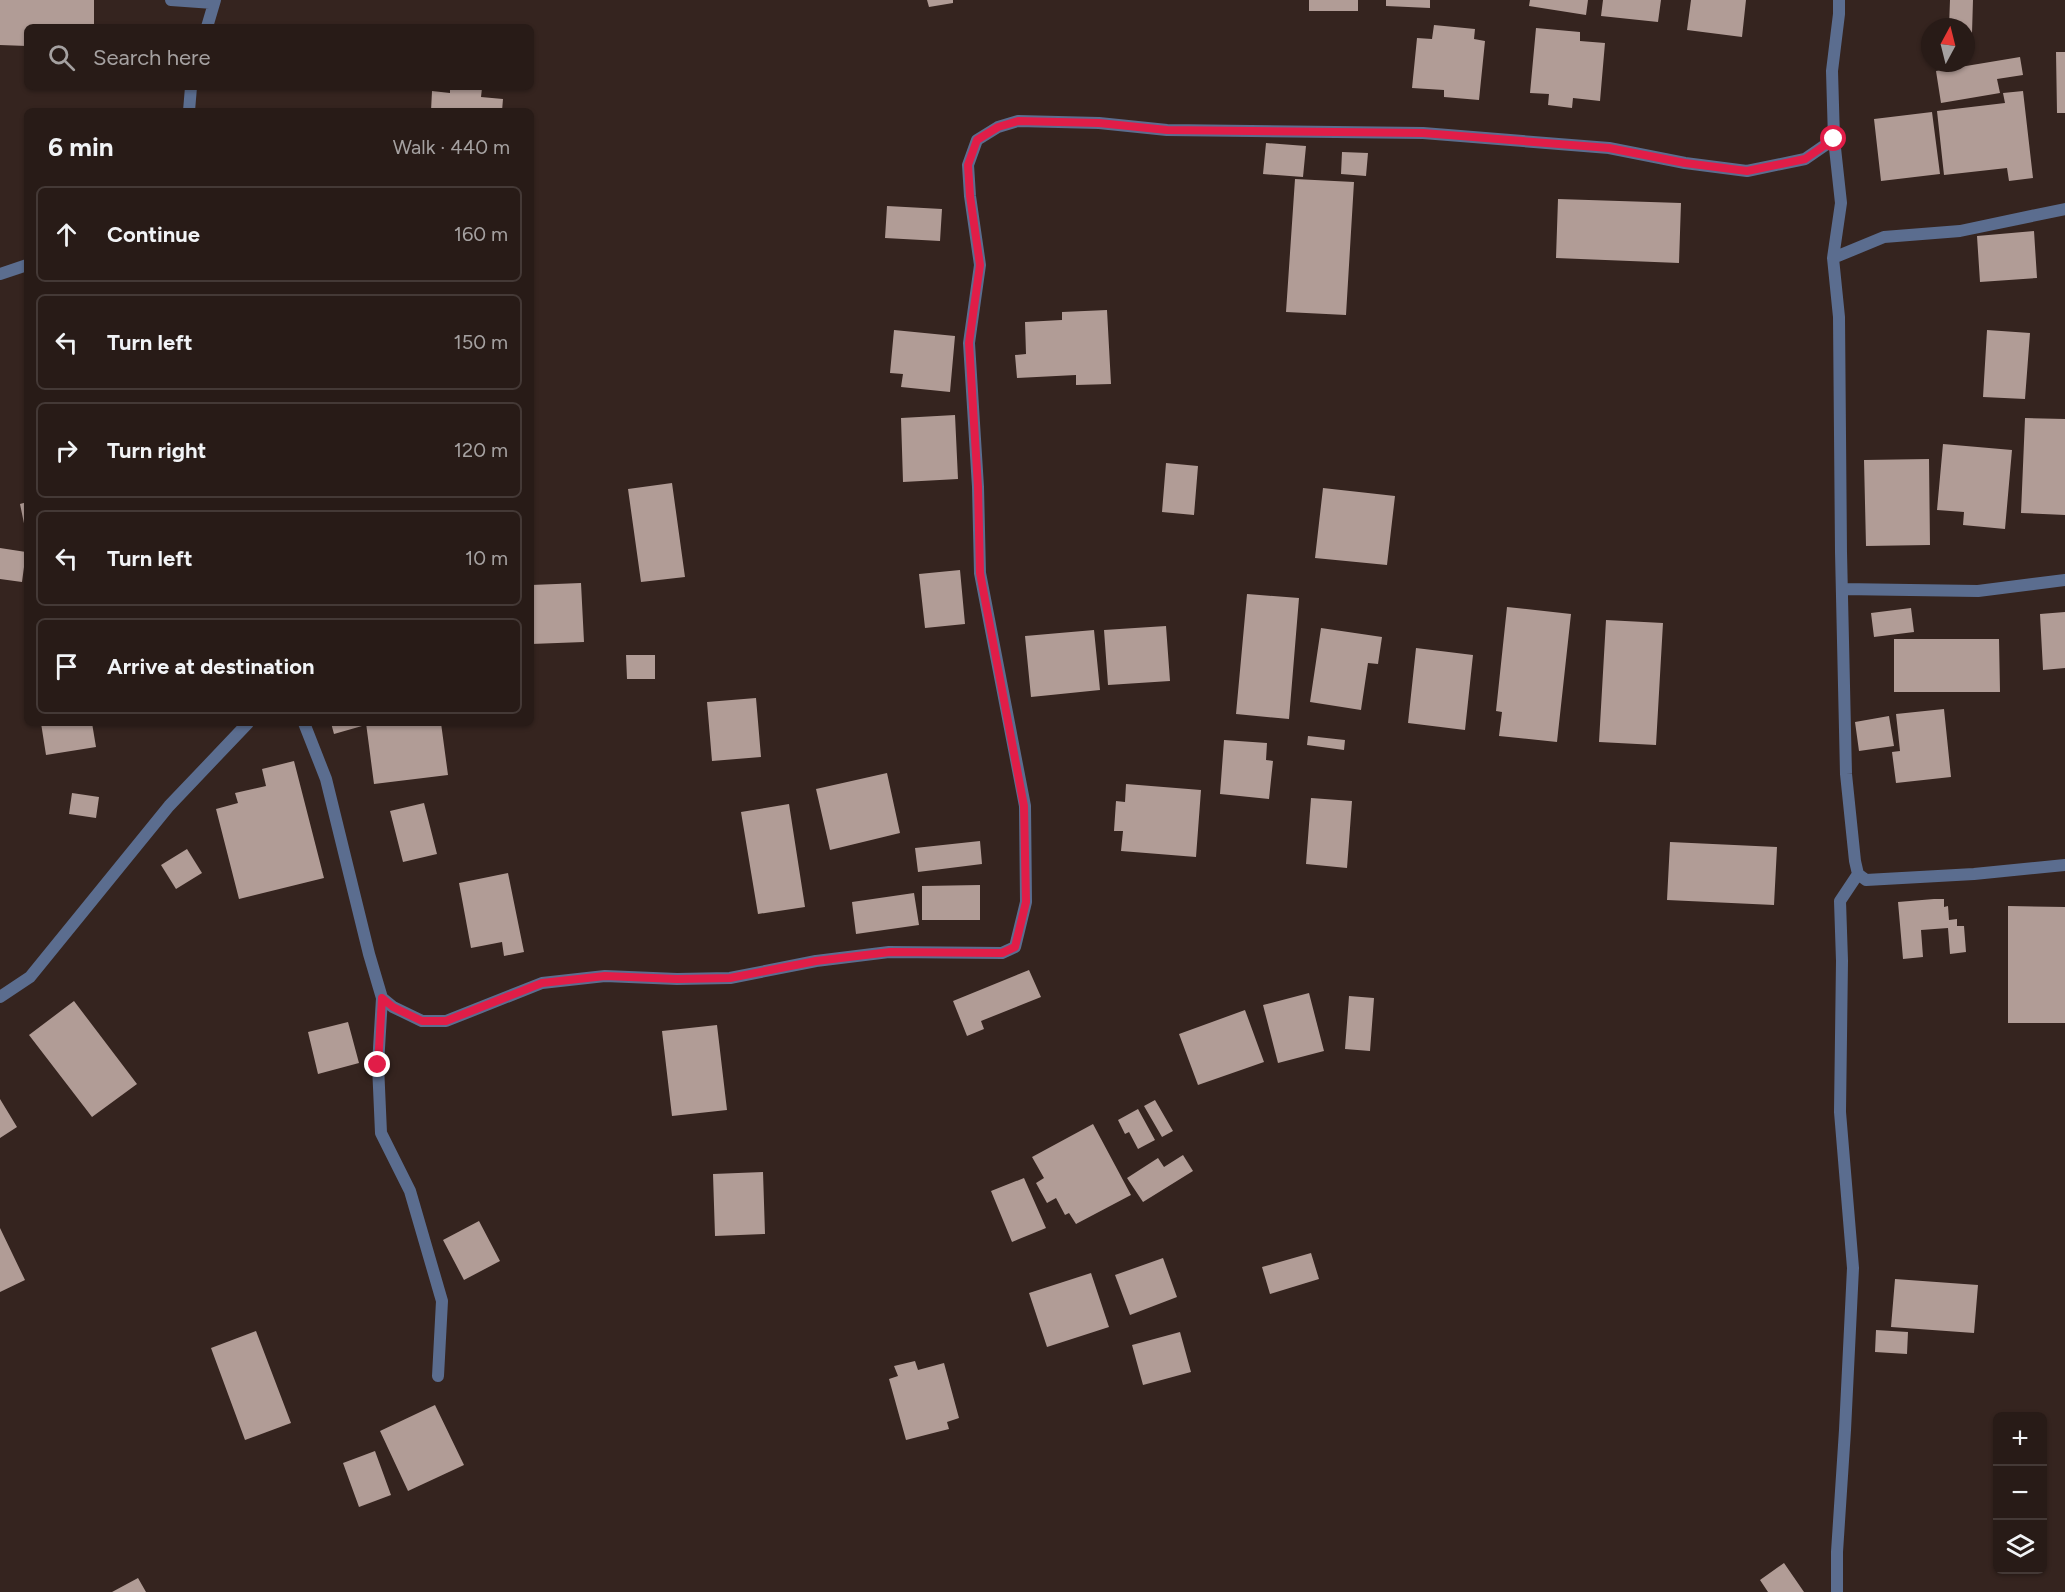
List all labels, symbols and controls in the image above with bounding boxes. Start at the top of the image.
north arrow [1921,18,1975,72]
search box [24,24,534,90]
icon: search [45,41,78,74]
text: Search here [93,44,211,71]
route start [1820,125,1846,151]
text: 6 min [48,131,114,163]
text: Walk · 440 m [393,135,510,159]
icon: ahead [50,218,83,251]
text: Continue [107,221,200,248]
text: 160 m [454,222,508,246]
icon: left [50,326,83,359]
text: Turn left [107,329,193,356]
text: 150 m [453,330,508,354]
icon: right [50,434,83,467]
text: Turn right [107,437,206,464]
text: 120 m [454,438,508,462]
icon: left [50,542,83,575]
text: Turn left [107,545,193,572]
text: 10 m [465,546,508,570]
icon: arrive [50,650,83,683]
text: Arrive at destination [107,653,315,680]
route end [364,1051,390,1077]
map controls [1993,1412,2047,1574]
button: + [1993,1412,2047,1466]
button: − [1993,1466,2047,1520]
button: layers [1993,1520,2047,1574]

